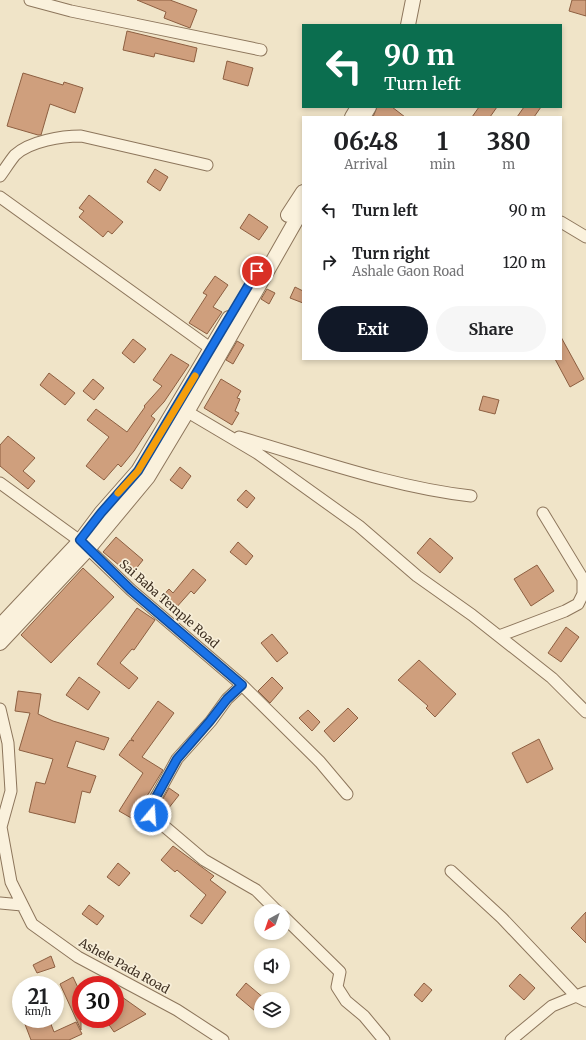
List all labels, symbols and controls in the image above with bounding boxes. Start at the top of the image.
text: 90 m [384,37,455,73]
icon: left [318,40,370,92]
text: Turn left [384,72,461,95]
text: 06:48 [333,126,399,157]
text: 1 [437,126,448,157]
text: 380 [487,126,531,157]
text: Arrival [344,156,388,173]
text: min [430,156,455,173]
text: m [502,156,515,173]
icon: left [318,199,340,221]
text: Turn left [352,201,418,220]
text: 90 m [509,201,546,220]
text: Turn right [352,244,430,263]
icon: right [318,251,340,273]
text: 120 m [503,253,546,272]
pin [240,254,274,288]
icon: arrive [246,260,268,282]
text: Ashale Gaon Road [352,263,464,280]
button: Exit [318,306,428,352]
button: Share [436,306,546,352]
street label: Sai Baba Temple Road [116,556,222,651]
position arrow [130,794,172,836]
north arrow [254,904,290,940]
map controls [254,904,290,1028]
street label: Ashele Pada Road [76,934,172,997]
button: sound [254,948,290,984]
speed limit sign: 30 [72,976,124,1028]
text: 21 [28,984,48,1009]
button: layers [254,992,290,1028]
text: km/h [25,1005,51,1018]

